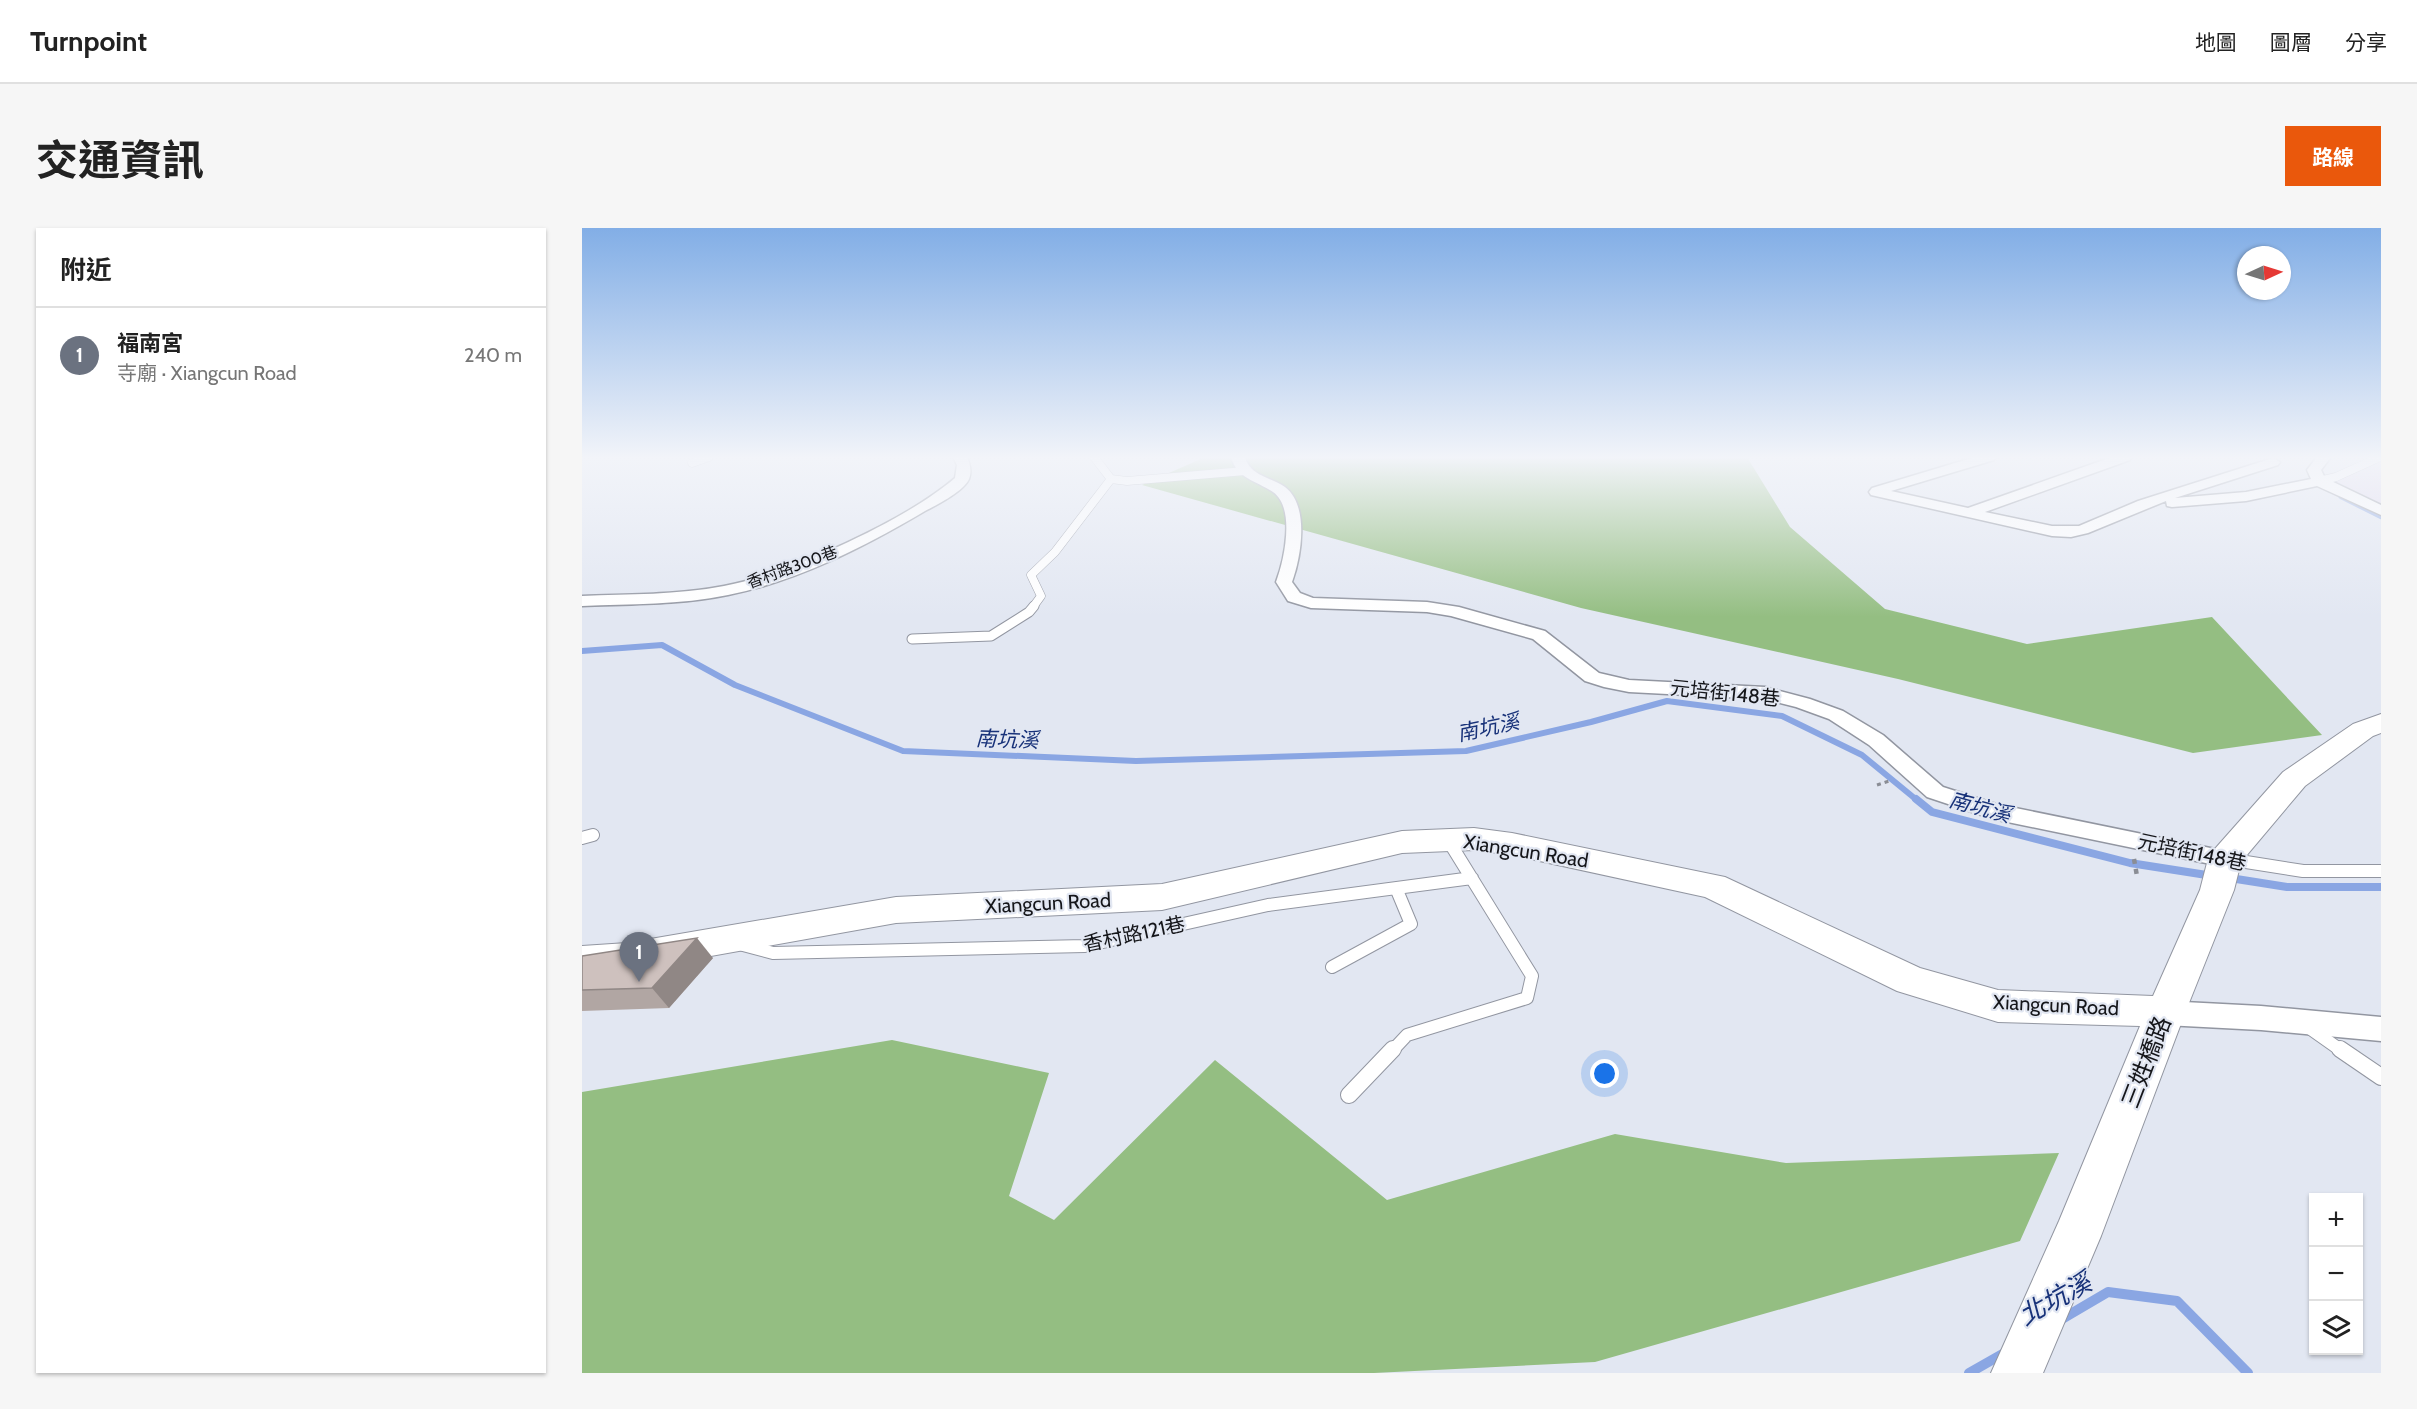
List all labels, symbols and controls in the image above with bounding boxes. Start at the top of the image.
text: Turnpoint [30,24,147,58]
text: 地圖 [2195,30,2237,55]
text: 圖層 [2270,30,2312,55]
text: 分享 [2345,30,2387,55]
button: 路線 [2285,126,2381,186]
text: 交通資訊 [36,134,204,186]
north arrow [2237,246,2291,300]
text: 附近 [60,254,112,286]
text: 福南宮 [117,330,183,357]
text: 1 [76,343,83,367]
text: 240 m [464,343,522,367]
text: 寺廟 · Xiangcun Road [117,361,297,385]
street label: 香村路300巷 [744,542,840,592]
street label: 元培街148巷 [1669,675,1781,711]
water label: 南坑溪 [1455,708,1524,746]
water label: 南坑溪 [975,725,1042,753]
water label: 南坑溪 [1946,787,2017,828]
street label: Xiangcun Road [1462,829,1590,873]
street label: 元培街148巷 [2136,829,2248,875]
street label: Xiangcun Road [984,888,1112,918]
street label: 香村路121巷 [1081,911,1187,957]
pin: 1 [620,932,658,982]
street label: Xiangcun Road [1992,990,2120,1020]
street label: 三姓橋路 [2115,1012,2177,1112]
your location [1590,1059,1619,1088]
map controls [2309,1193,2363,1355]
button: + [2309,1193,2363,1247]
button: − [2309,1247,2363,1301]
water label: 北坑溪 [2013,1264,2100,1332]
button: layers [2309,1301,2363,1355]

